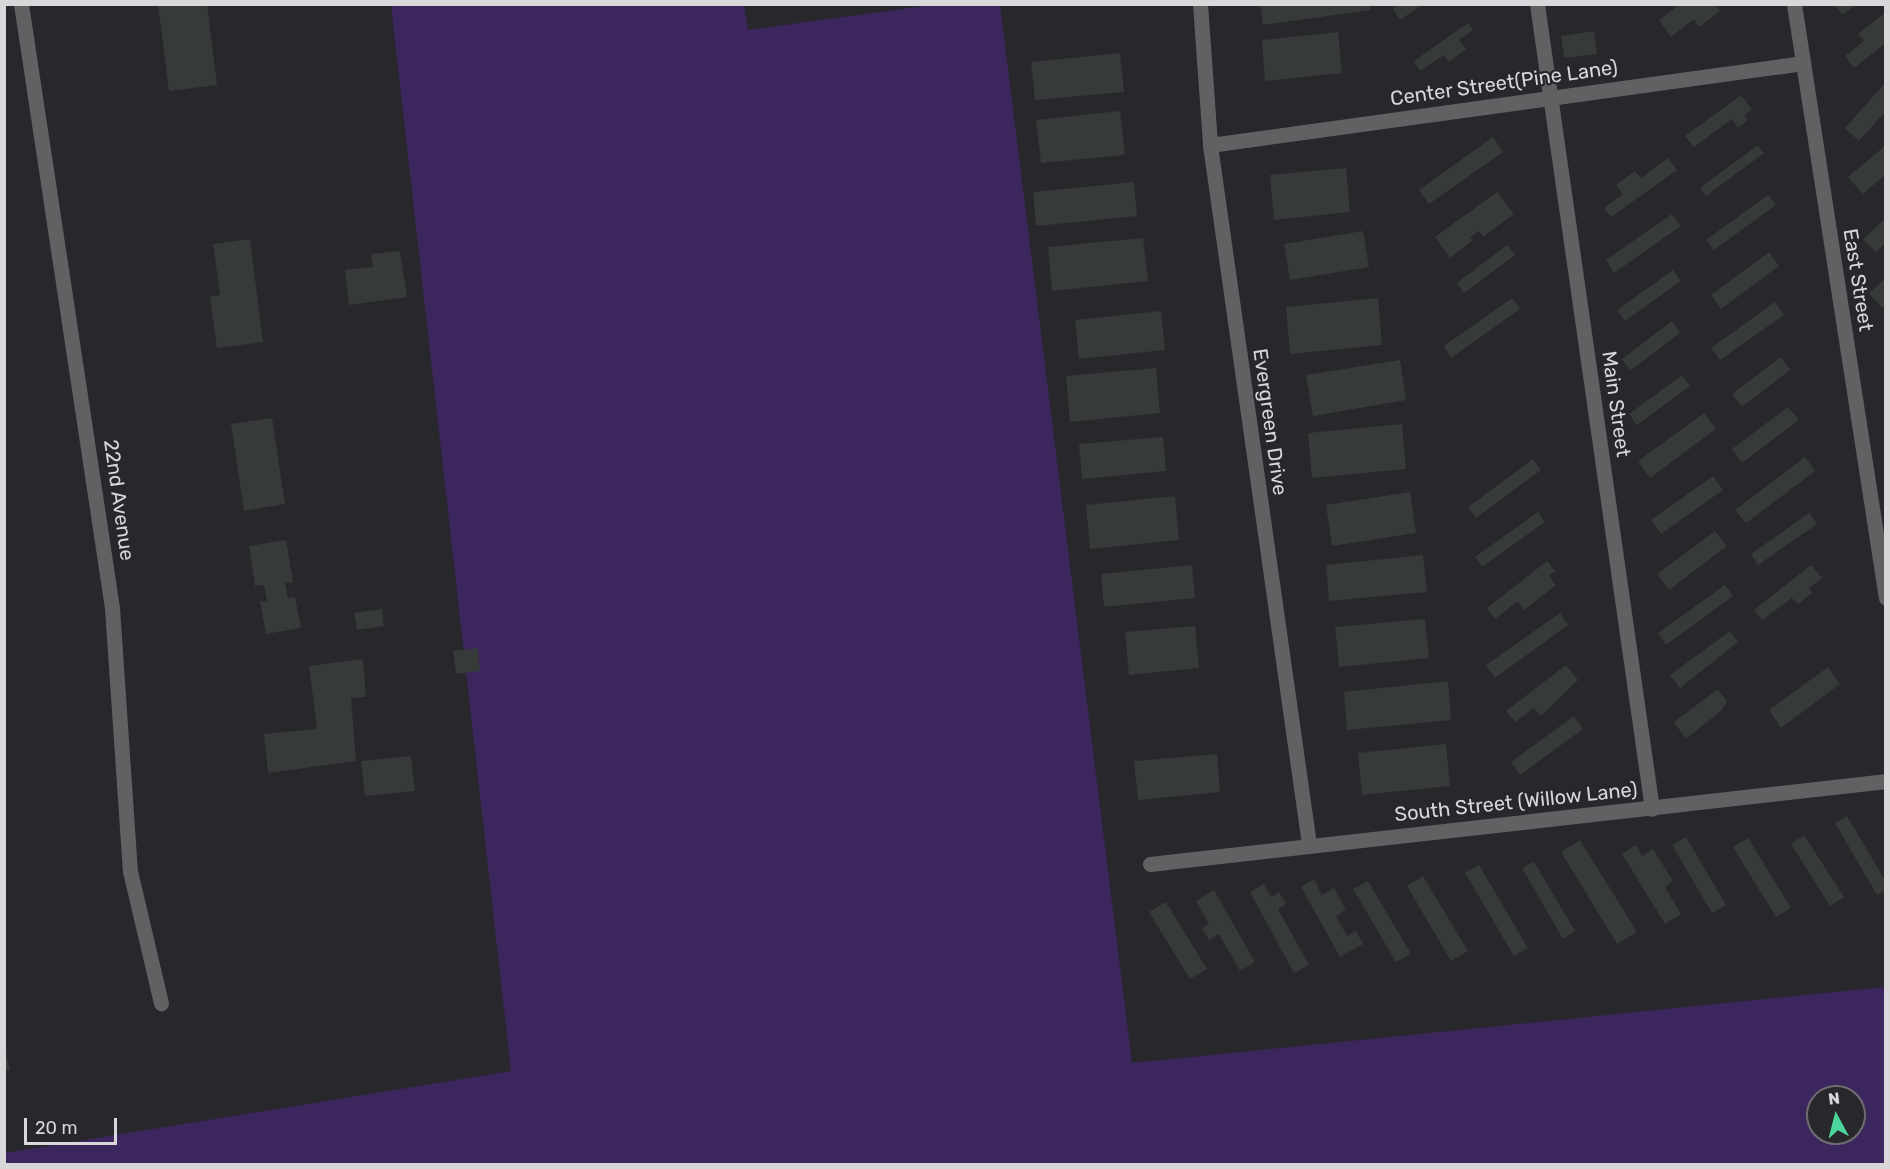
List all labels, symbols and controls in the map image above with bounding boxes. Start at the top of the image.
street label: Center Street(Pine Lane) [1388,55,1620,111]
street label: East Street [1838,227,1878,333]
street label: Evergreen Drive [1248,347,1292,497]
street label: Main Street [1597,350,1635,458]
street label: 22nd Avenue [99,438,139,562]
street label: South Street (Willow Lane) [1393,777,1639,827]
north arrow [1806,1085,1866,1145]
text: N [1827,1088,1841,1109]
scale bar [27,1106,120,1144]
text: 20 m [35,1117,77,1139]

